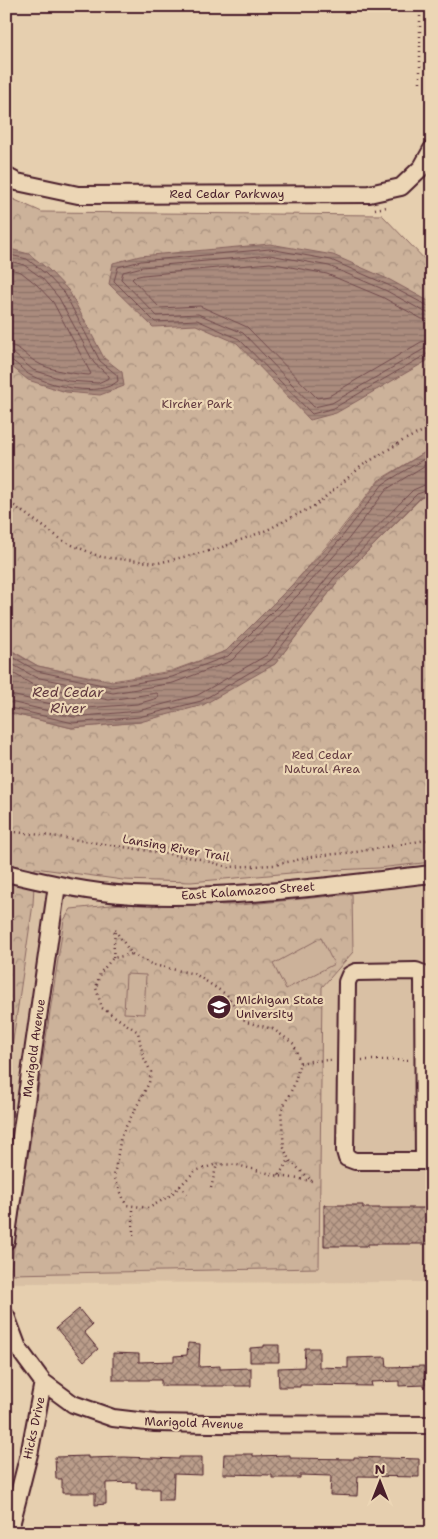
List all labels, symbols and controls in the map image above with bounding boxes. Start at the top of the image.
street label: Red Cedar Parkway [170,186,285,202]
park label: Kircher Park [161,396,233,412]
water label: Red Cedar River [32,683,104,717]
park label: Red Cedar Natural Area [284,747,360,777]
street label: Lansing River Trail [121,831,231,865]
street label: East Kalamazoo Street [181,878,315,904]
place label: Michigan State University [236,992,324,1022]
school or university icon: Michigan State University [206,994,232,1020]
street label: Marigold Avenue [19,998,49,1098]
street label: Hicks Drive [20,1395,49,1461]
street label: Marigold Avenue [144,1413,244,1433]
north arrow [356,1456,406,1506]
text: N [374,1460,386,1478]

